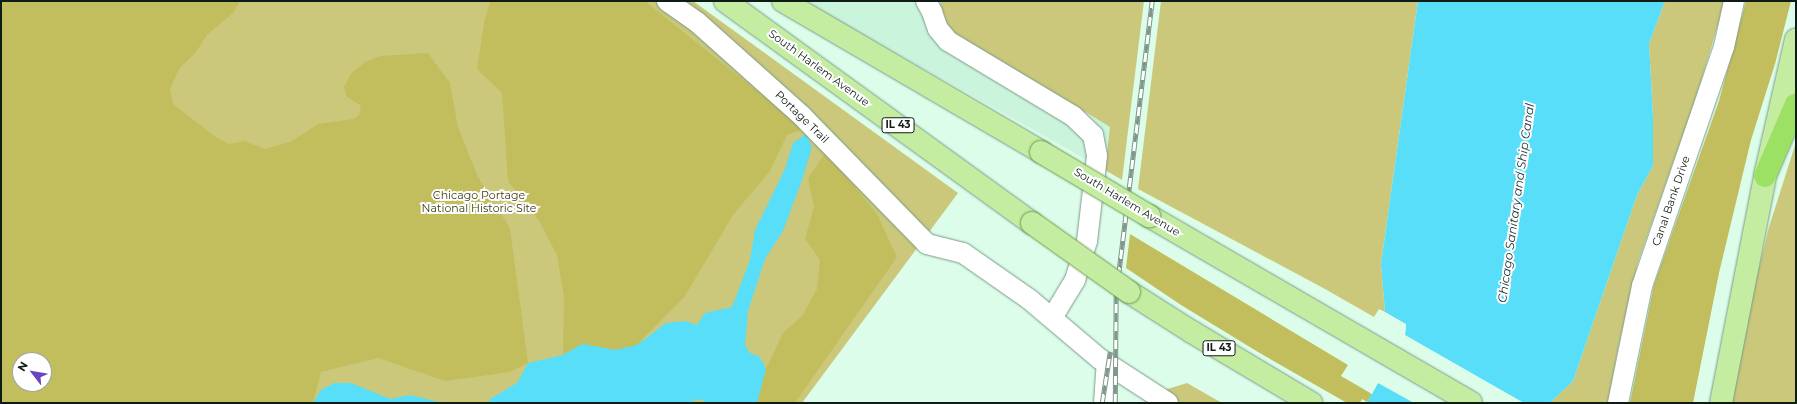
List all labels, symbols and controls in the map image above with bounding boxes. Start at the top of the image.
street label: South Harlem Avenue [766,27,872,109]
street label: Portage Trail [772,88,832,146]
water label: Chicago Sanitary and Ship Canal [1495,102,1537,304]
road number: IL 43 [881,117,915,133]
street label: Canal Bank Drive [1649,154,1693,248]
street label: South Harlem Avenue [1072,165,1182,239]
park label: Chicago Portage National Historic Site [422,189,536,215]
road number: IL 43 [1202,340,1236,356]
north arrow [12,352,52,392]
text: N [14,359,31,374]

